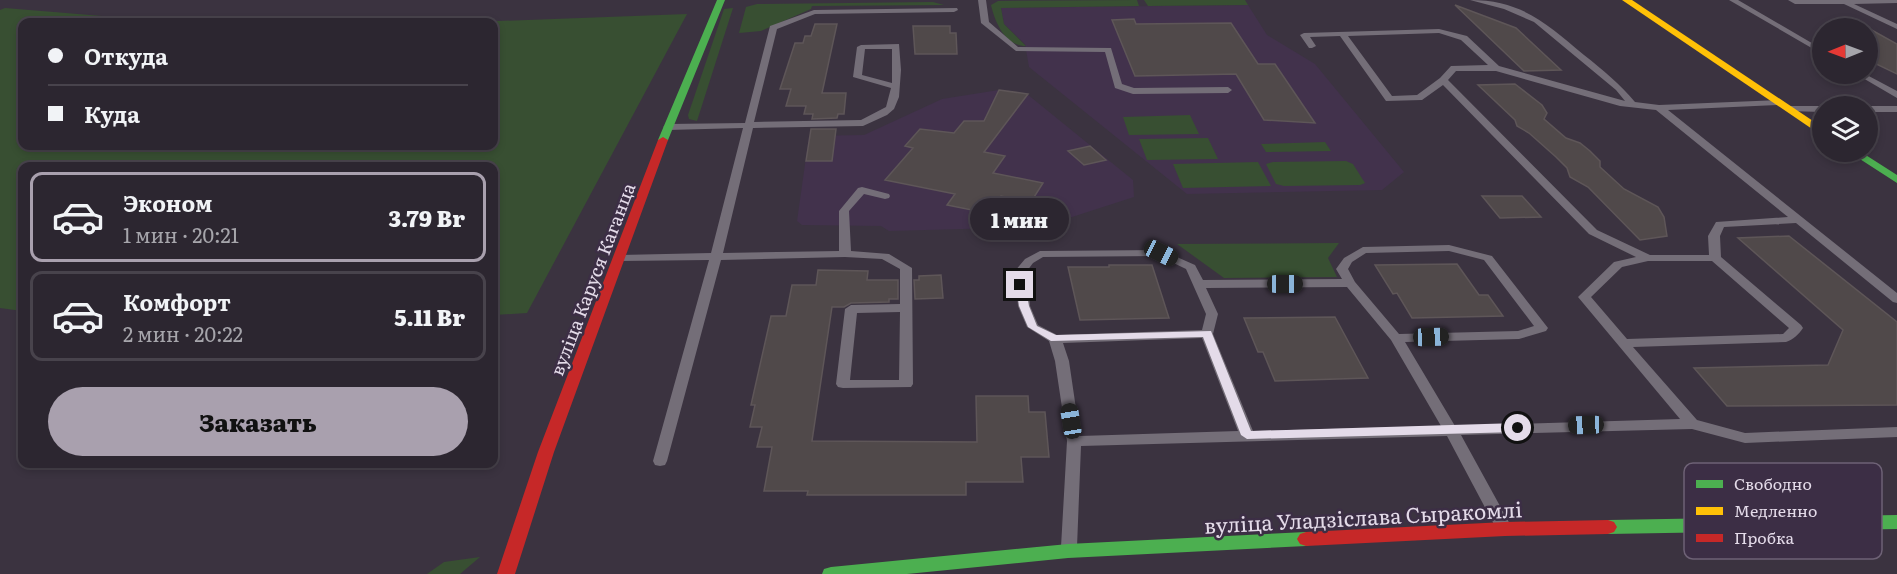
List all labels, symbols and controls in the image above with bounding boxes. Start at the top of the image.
north arrow [1812,18,1878,84]
map controls [1812,18,1878,162]
text: Откуда [84,39,168,72]
button: layers [1812,96,1878,162]
text: Куда [84,97,140,130]
street label: вуліца Каруся Каганца [543,178,641,379]
text: Эконом [123,186,212,219]
icon: car [51,190,105,244]
callout: 1 мин [970,198,1070,240]
text: 3.79 Br [389,201,465,234]
text: 1 мин [991,204,1048,234]
text: 1 мин · 20:21 [123,219,239,249]
car [1141,237,1181,269]
route end [1006,271,1033,298]
car [1267,275,1303,293]
text: Комфорт [123,285,231,318]
icon: car [51,289,105,343]
text: 5.11 Br [394,300,465,333]
text: 2 мин · 20:22 [123,318,243,348]
car [1413,327,1449,347]
button: Заказать [48,387,468,456]
car [1059,402,1083,440]
route start [1504,414,1531,441]
car [1568,415,1604,435]
legend [1684,463,1882,559]
text: Свободно [1734,471,1812,495]
street label: вуліца Уладзіслава Сыракомлі [1203,492,1523,540]
text: Медленно [1734,498,1817,522]
text: Пробка [1734,525,1795,549]

